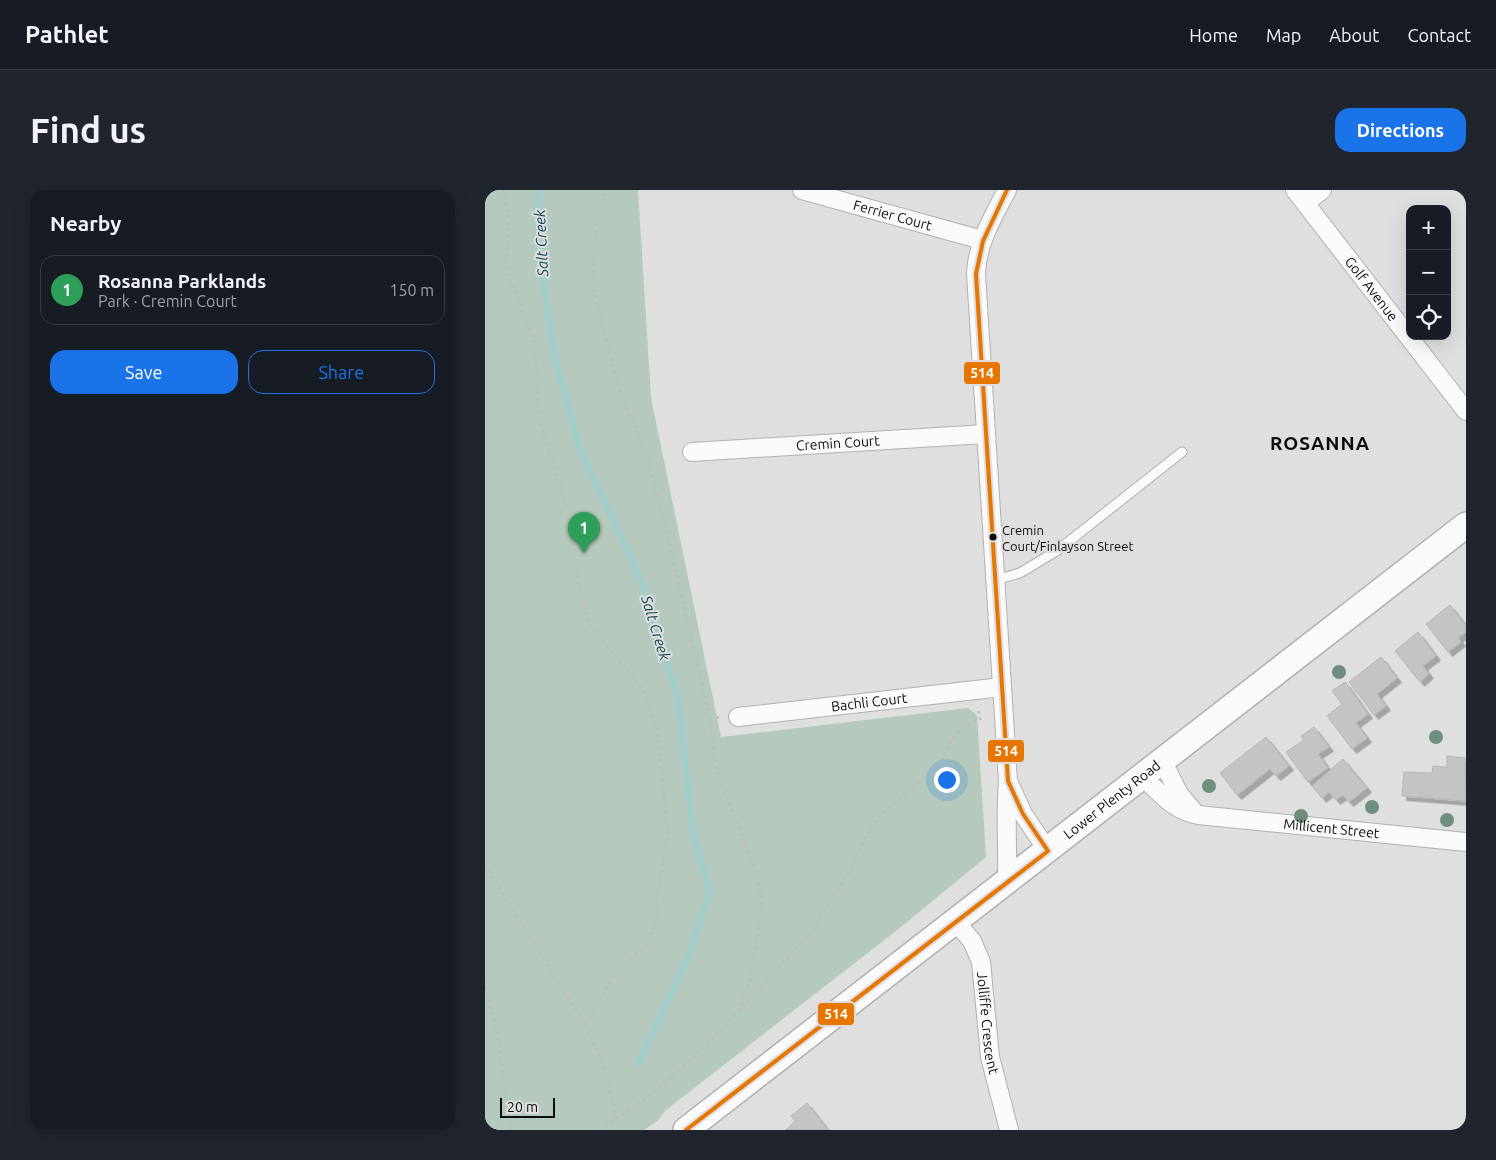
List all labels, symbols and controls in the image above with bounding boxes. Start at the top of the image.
text: Pathlet [25,21,109,48]
text: Home [1189,25,1238,45]
text: Map [1266,25,1301,45]
text: About [1329,25,1379,45]
text: Contact [1407,25,1471,45]
button: Directions [1335,108,1466,152]
text: Find us [30,110,146,150]
street label: Ferrier Court [851,197,934,234]
map controls [1406,205,1451,340]
button: + [1406,205,1451,250]
water label: Salt Creek [531,209,551,278]
text: Nearby [50,211,121,235]
button: − [1406,250,1451,295]
street label: Golf Avenue [1342,254,1401,324]
text: Rosanna Parklands [98,270,266,292]
text: 1 [62,281,72,299]
text: 150 m [389,281,434,299]
text: Park · Cremin Court [98,292,237,310]
button: locate [1406,295,1451,340]
button: Save [50,350,238,394]
button: Share [248,350,435,394]
line badge: 514 [963,361,1001,385]
text: 514 [970,365,994,381]
street label: Cremin Court [795,432,881,454]
district label: ROSANNA [1270,432,1370,454]
pin: 1 [568,512,600,553]
place label: Cremin Court/Finlayson Street [1002,523,1134,553]
marker: Cremin Court/Finlayson Street [988,532,998,542]
water label: Salt Creek [638,592,674,663]
street label: Bachli Court [830,690,909,714]
line badge: 514 [987,739,1025,763]
text: 514 [994,743,1018,759]
street label: Lower Plenty Road [1060,757,1163,842]
your location [934,767,960,793]
street label: Millicent Street [1283,816,1381,841]
street label: Jolliffe Crescent [974,971,1002,1076]
line badge: 514 [817,1002,855,1026]
text: 514 [824,1006,848,1022]
scale bar [500,1095,555,1118]
text: 20 m [507,1099,538,1115]

